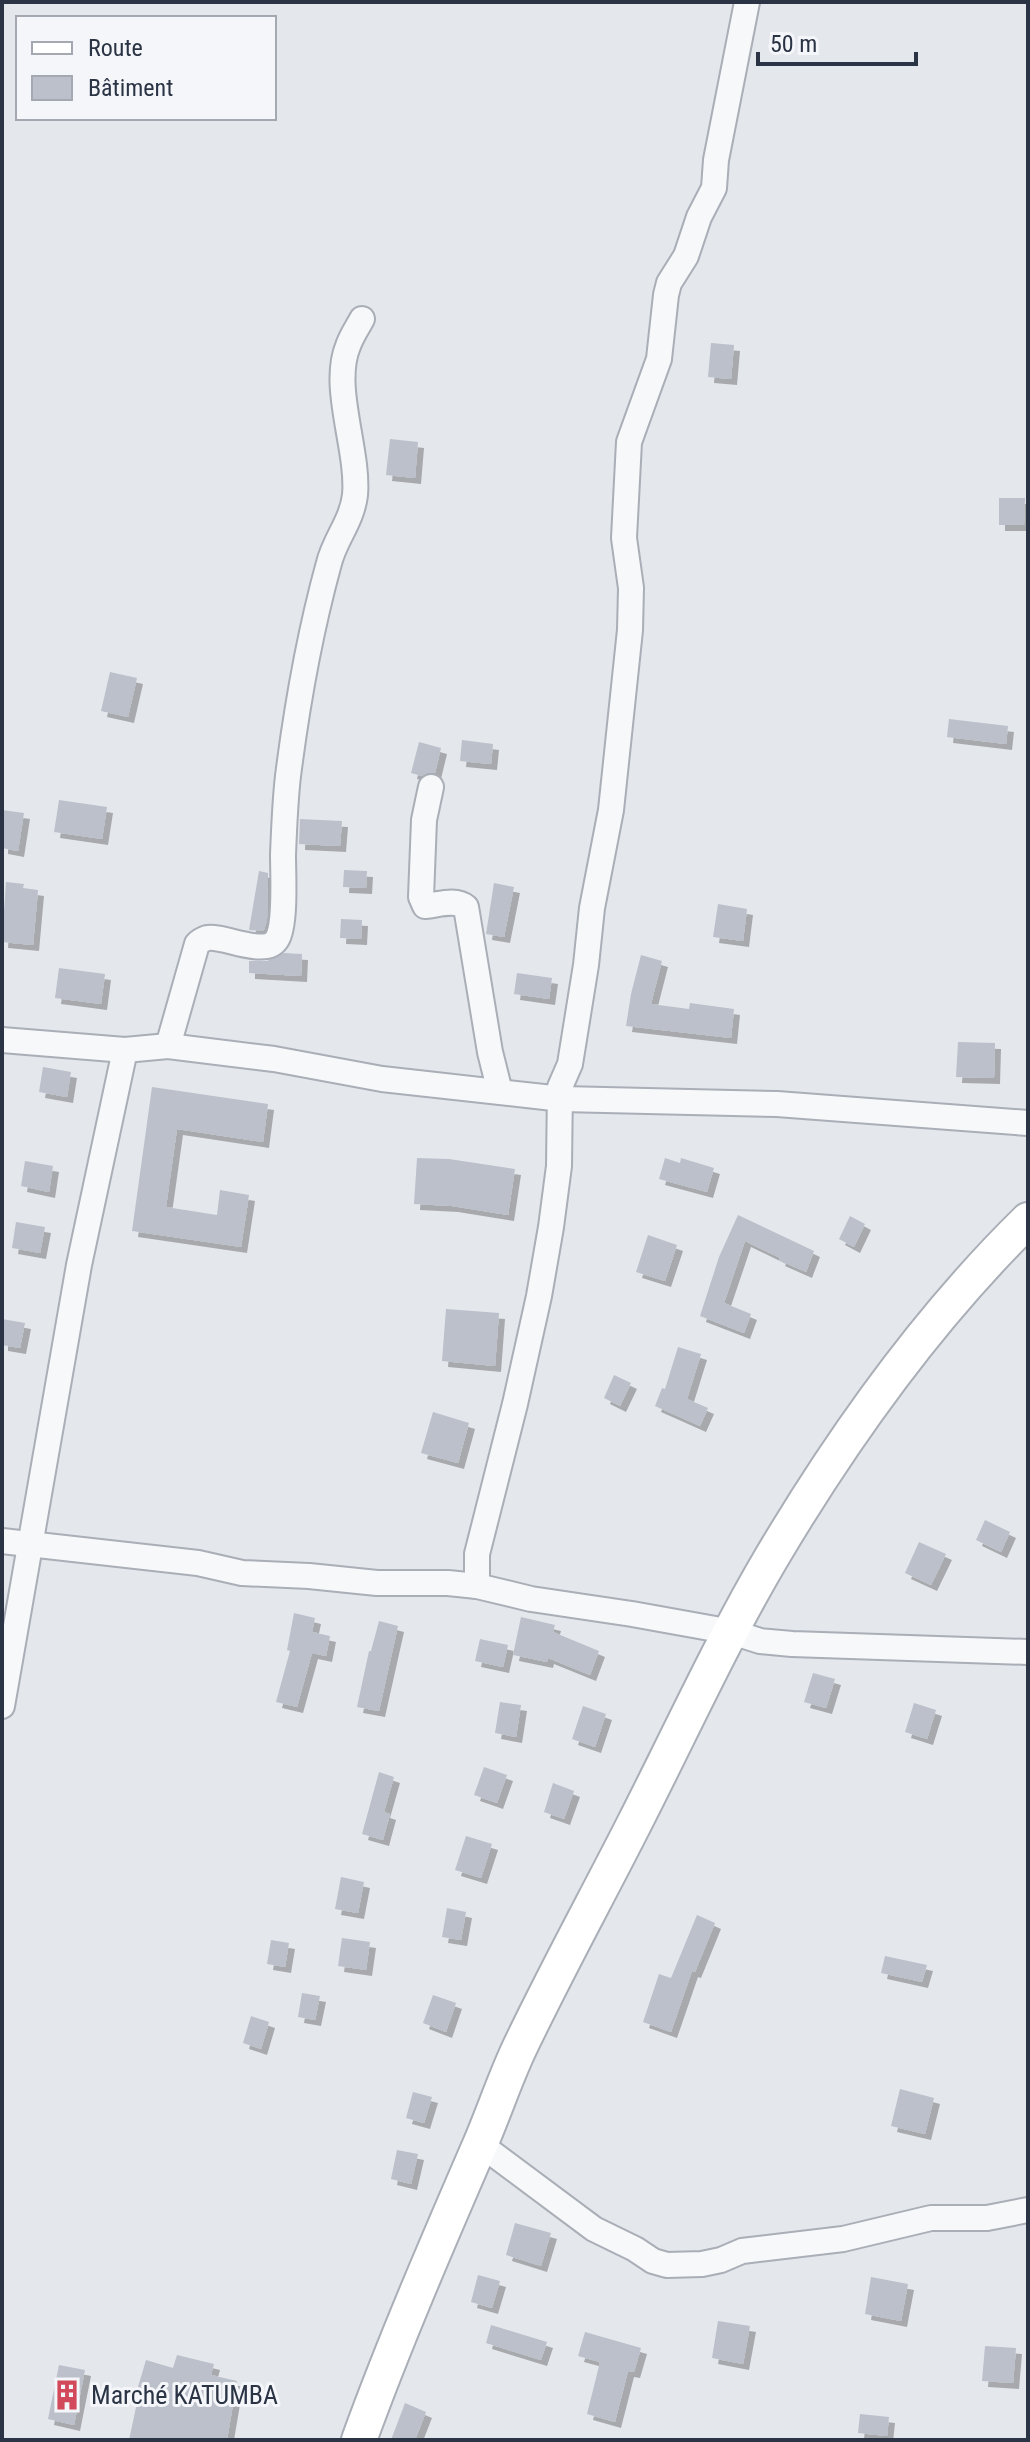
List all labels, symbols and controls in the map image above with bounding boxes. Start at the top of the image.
legend [16,16,276,120]
scale bar [758,16,916,66]
text: 50 m [770,30,817,58]
text: Route [88,34,143,62]
text: Bâtiment [88,74,173,102]
building icon: Marché KATUMBA [50,2378,84,2412]
place label: Marché KATUMBA [91,2380,278,2410]

